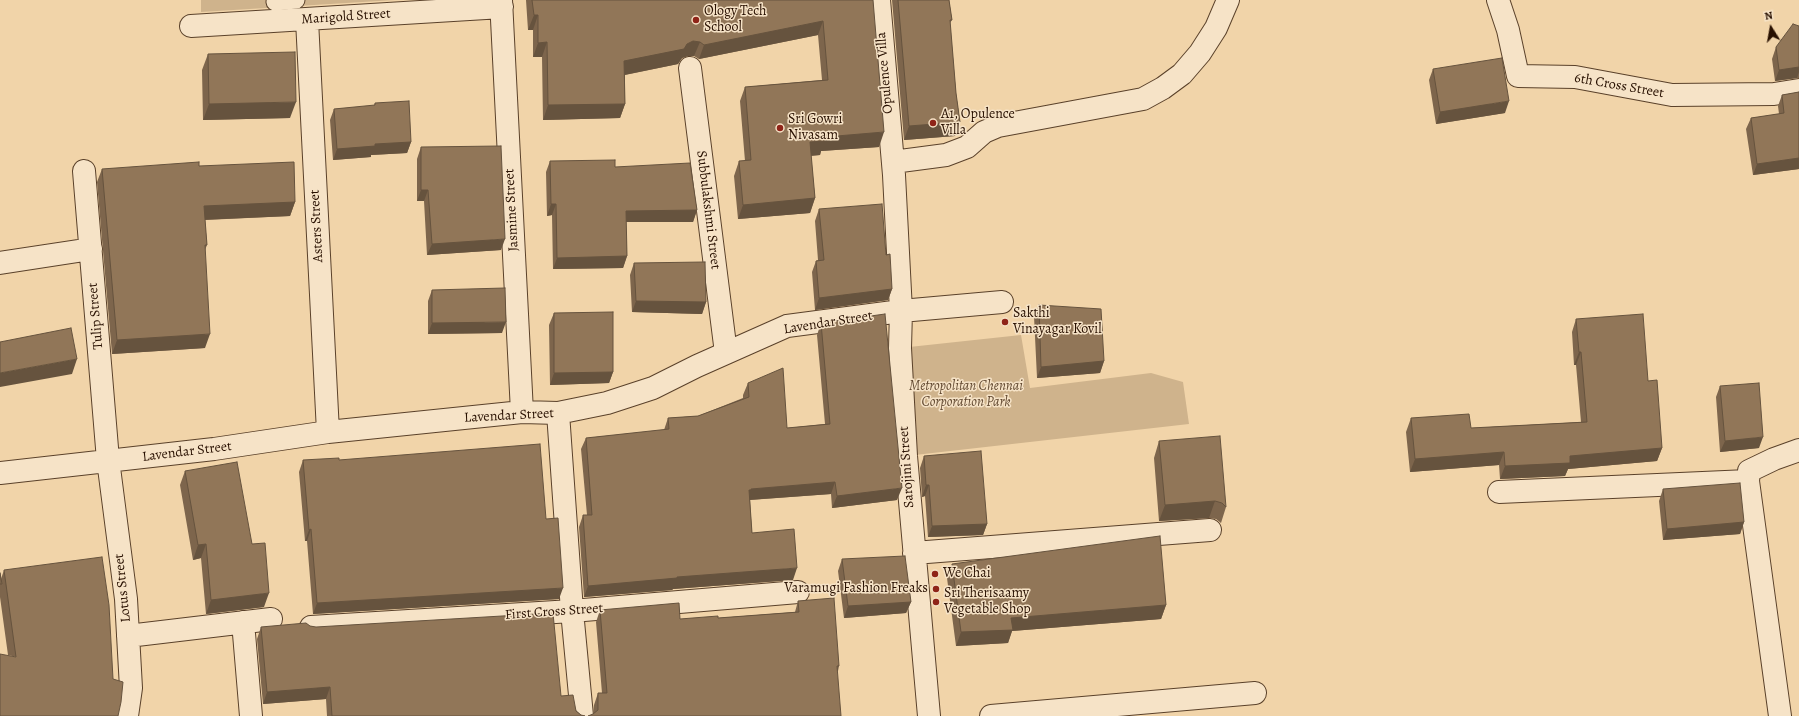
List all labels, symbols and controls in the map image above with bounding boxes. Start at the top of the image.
place label: Ology Tech School [704,4,767,36]
street label: Marigold Street [301,5,391,29]
north arrow [1751,8,1791,48]
text: N [1763,8,1774,24]
marker: Ology Tech School [691,15,701,25]
street label: Opulence Villa [873,31,897,115]
street label: 6th Cross Street [1573,70,1665,102]
place label: A1, Opulence Villa [941,107,1015,140]
place label: Sri Gowri Nivasam [788,112,842,144]
marker: A1, Opulence Villa [928,118,938,128]
marker: Sri Gowri Nivasam [775,123,785,133]
street label: Subbulakshmi Street [692,150,724,270]
street label: Jasmine Street [501,168,523,252]
street label: Asters Street [307,189,327,263]
street label: Tulip Street [85,282,107,350]
place label: Sakthi Vinayagar Kovil [1013,306,1102,338]
street label: Lavendar Street [782,308,874,338]
marker: Sakthi Vinayagar Kovil [1000,317,1010,327]
park label: Metropolitan Chennai Corporation Park [909,379,1023,412]
street label: Lavendar Street [464,405,554,427]
street label: Sarojini Street [896,425,918,509]
street label: Lavendar Street [141,438,233,466]
street label: Lotus Street [111,553,135,623]
place label: We Chai [943,566,991,582]
marker: We Chai [930,569,940,579]
place label: Varamugi Fashion Freaks [784,581,928,597]
marker: Varamugi Fashion Freaks [931,584,941,594]
place label: Sri Therisaamy Vegetable Shop [944,586,1031,618]
marker: Sri Therisaamy Vegetable Shop [931,597,941,607]
street label: First Cross Street [504,600,604,624]

